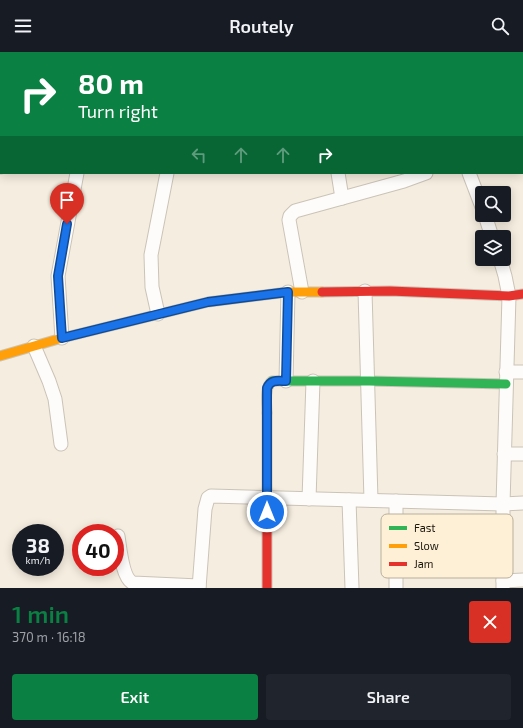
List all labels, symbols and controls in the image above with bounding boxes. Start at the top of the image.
icon: menu [12,15,34,37]
text: Routely [229,15,294,37]
icon: search [489,15,511,37]
text: 80 m [78,66,144,100]
icon: right [12,68,64,120]
text: Turn right [78,100,158,122]
icon: left [188,144,210,166]
icon: ahead [230,144,252,166]
icon: ahead [272,144,294,166]
icon: right [314,144,336,166]
pin [50,183,84,224]
map controls [475,186,511,266]
button: search [475,186,511,222]
icon: arrive [56,189,78,211]
button: layers [475,230,511,266]
position arrow [246,491,288,533]
legend [381,514,513,578]
text: Fast [414,521,436,534]
speed limit sign: 40 [72,524,124,576]
text: 38 [26,533,50,557]
text: Slow [414,539,439,552]
text: km/h [26,554,50,566]
text: Jam [414,557,433,570]
text: 1 min [12,599,69,628]
button: close [469,601,511,643]
text: 370 m · 16:18 [12,629,86,645]
button: Exit [12,674,258,720]
button: Share [266,674,511,720]

